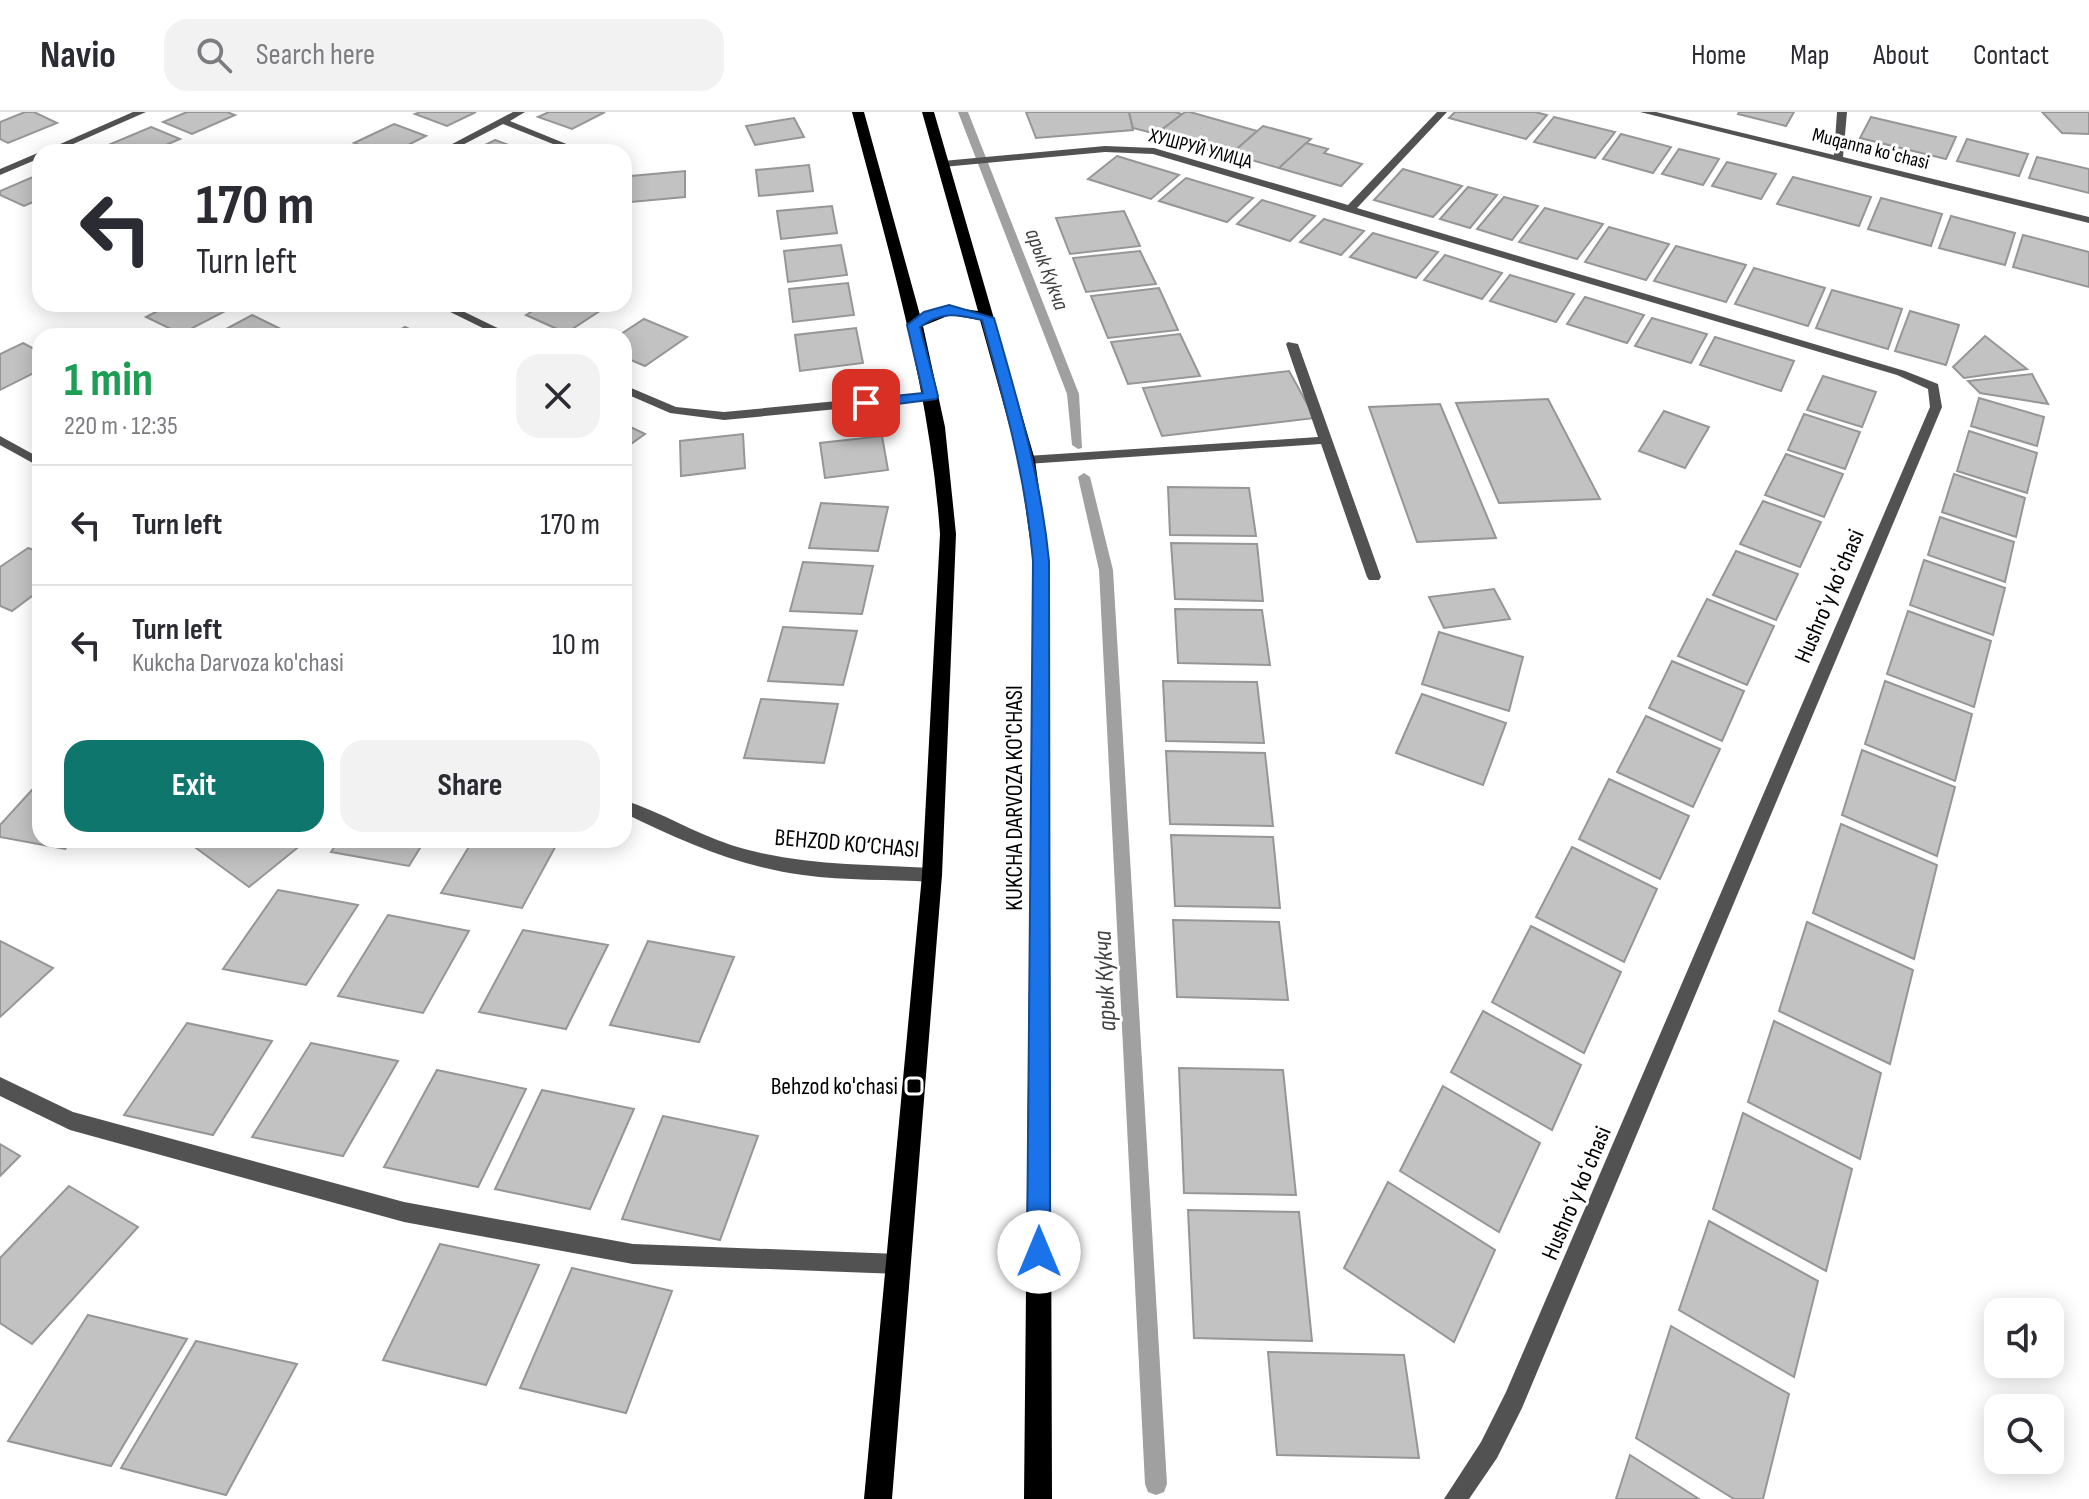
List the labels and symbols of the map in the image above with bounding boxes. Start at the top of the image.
street label: ХУШРУЙ УЛИЦА [1146,123,1255,174]
street label: Muqanna koʻchasi [1810,123,1932,175]
water label: арык Кукча [1019,225,1075,314]
pin [832,369,900,437]
street label: Hushroʻy koʻchasi [1788,525,1871,667]
street label: KUKCHA DARVOZA KO'CHASI [1000,685,1029,911]
street label: BEHZOD KO‘CHASI [773,823,920,864]
water label: арык Кукча [1087,929,1124,1032]
place label: Behzod ko'chasi [771,1072,898,1101]
marker: Behzod ko'chasi [905,1077,923,1095]
street label: Hushroʻy koʻchasi [1535,1122,1618,1264]
position arrow [997,1210,1081,1294]

